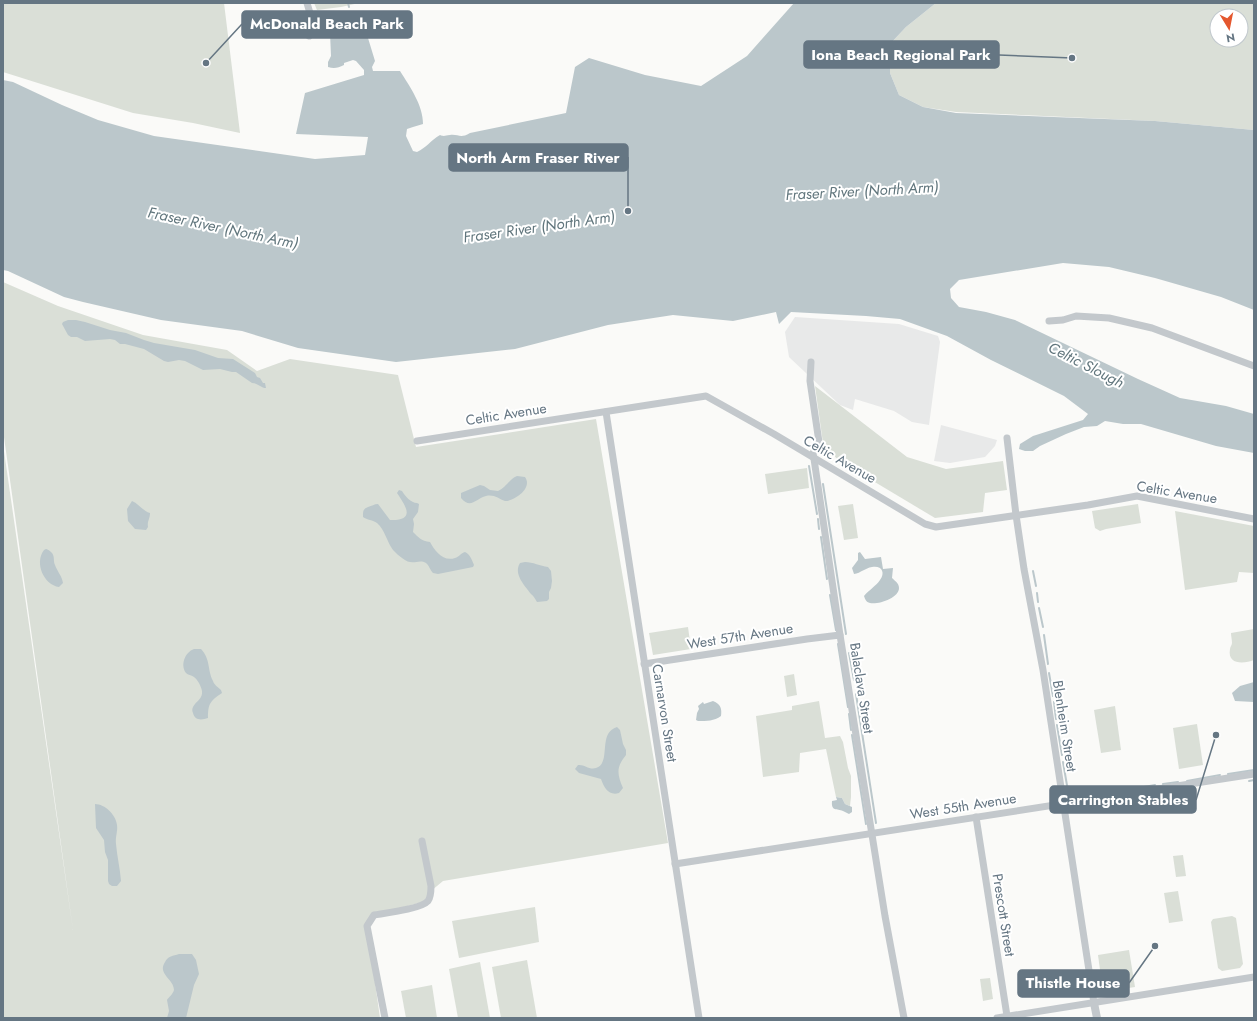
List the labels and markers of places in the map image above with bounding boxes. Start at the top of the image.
callout: McDonald Beach Park [242,11,412,38]
callout: Iona Beach Regional Park [804,41,999,68]
callout: North Arm Fraser River [449,144,628,171]
callout: Carrington Stables [1050,786,1196,813]
callout: Thistle House [1018,970,1129,997]

